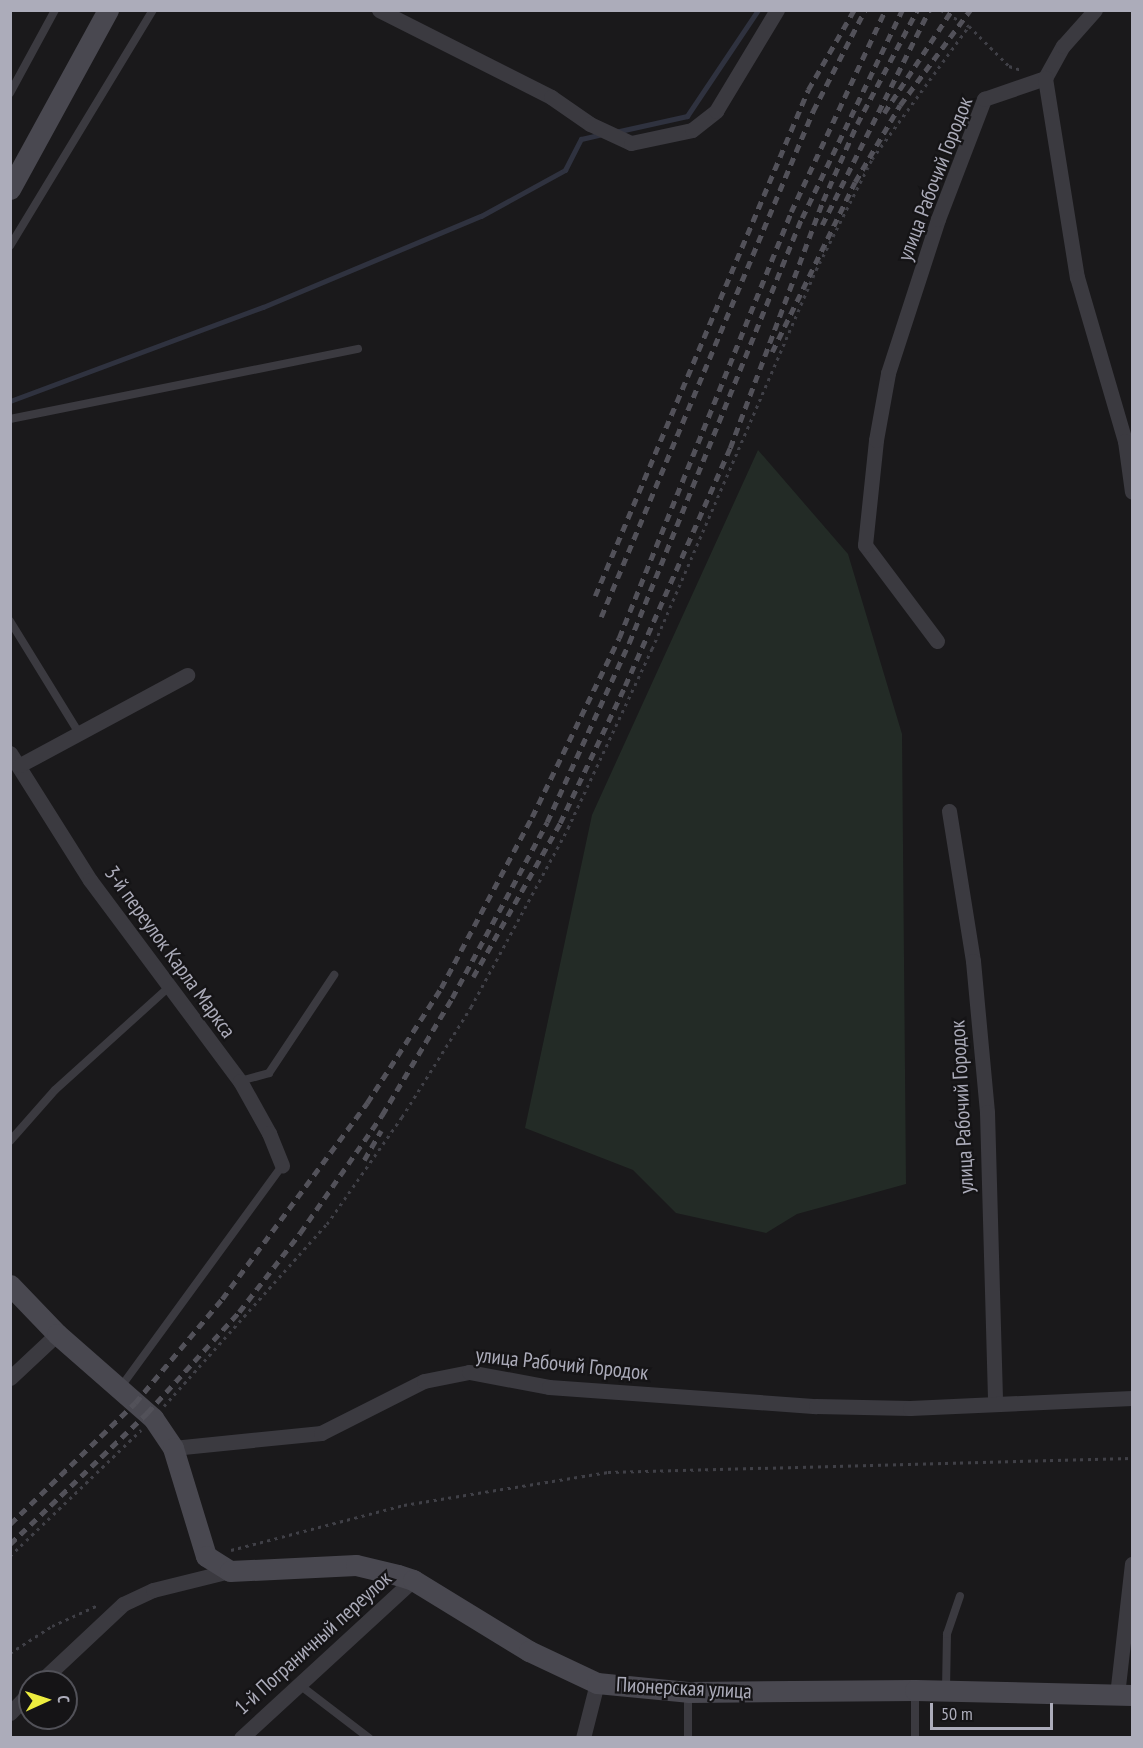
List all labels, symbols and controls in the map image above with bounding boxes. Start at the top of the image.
street label: улица Рабочий Городок [892,93,978,265]
street label: 3-й переулок Карла Маркса [99,861,241,1043]
street label: улица Рабочий Городок [945,1020,979,1194]
street label: улица Рабочий Городок [474,1342,650,1386]
street label: 1-й Пограничный переулок [229,1566,397,1720]
north arrow [18,1670,78,1730]
street label: Пионерская улица [615,1672,753,1704]
scale bar [933,1691,1056,1729]
text: С [54,1695,74,1703]
text: 50 m [941,1702,973,1725]

